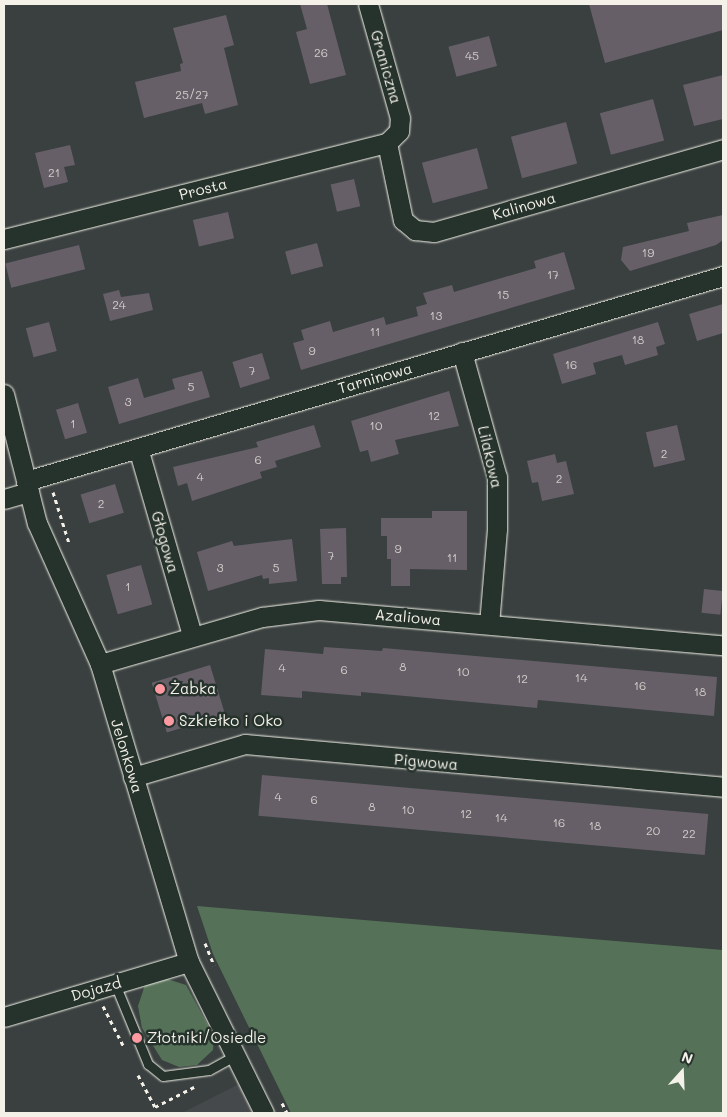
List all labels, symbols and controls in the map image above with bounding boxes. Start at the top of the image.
street label: Graniczna [367,28,405,106]
house number: 26 [314,46,328,60]
house number: 45 [465,49,479,63]
house number: 25/27 [175,88,209,102]
house number: 21 [48,166,60,180]
street label: Prosta [177,174,229,204]
street label: Kalinowa [490,188,558,224]
house number: 19 [642,246,654,260]
house number: 17 [547,268,559,282]
house number: 15 [497,288,509,302]
house number: 24 [112,298,126,312]
house number: 13 [430,309,442,323]
house number: 11 [370,325,380,339]
house number: 18 [632,333,644,347]
house number: 9 [308,344,316,358]
house number: 16 [565,358,577,372]
street label: Tarninowa [336,359,414,397]
house number: 7 [249,364,255,378]
house number: 5 [188,380,194,394]
house number: 3 [124,395,132,409]
house number: 12 [428,409,440,423]
house number: 1 [70,417,76,431]
house number: 10 [370,419,382,433]
street label: Lilakowa [474,424,506,490]
house number: 2 [661,447,667,461]
house number: 6 [254,453,262,467]
house number: 4 [196,470,204,484]
house number: 2 [556,472,562,486]
house number: 2 [98,497,104,511]
street label: Głogowa [148,509,182,575]
house number: 9 [394,542,402,556]
house number: 7 [328,549,334,563]
house number: 11 [447,551,457,565]
house number: 3 [216,561,224,575]
house number: 5 [273,561,279,575]
house number: 1 [125,580,131,594]
street label: Azaliowa [374,605,442,629]
house number: 8 [399,660,407,674]
house number: 4 [278,661,286,675]
house number: 6 [340,663,348,677]
house number: 10 [457,665,469,679]
house number: 14 [575,671,587,685]
house number: 12 [516,672,528,686]
house number: 16 [634,679,646,693]
place label: Żabka [170,680,216,698]
marker: Żabka [154,683,166,695]
house number: 18 [694,685,706,699]
place label: Szkiełko i Oko [179,712,282,730]
marker: Szkiełko i Oko [163,715,175,727]
street label: Jelonkowa [107,717,147,795]
street label: Pigwowa [393,750,459,774]
house number: 4 [274,790,282,804]
house number: 6 [310,793,318,807]
house number: 8 [368,800,376,814]
house number: 10 [402,803,414,817]
house number: 12 [460,807,472,821]
house number: 14 [495,811,507,825]
house number: 16 [553,816,565,830]
house number: 18 [589,819,601,833]
house number: 20 [646,824,660,838]
house number: 22 [682,827,696,841]
street label: Dojazd [69,973,123,1005]
place label: Złotniki/Osiedle [147,1029,266,1047]
marker: Złotniki/Osiedle [131,1032,143,1044]
north arrow [657,1047,707,1097]
text: N [679,1047,696,1068]

